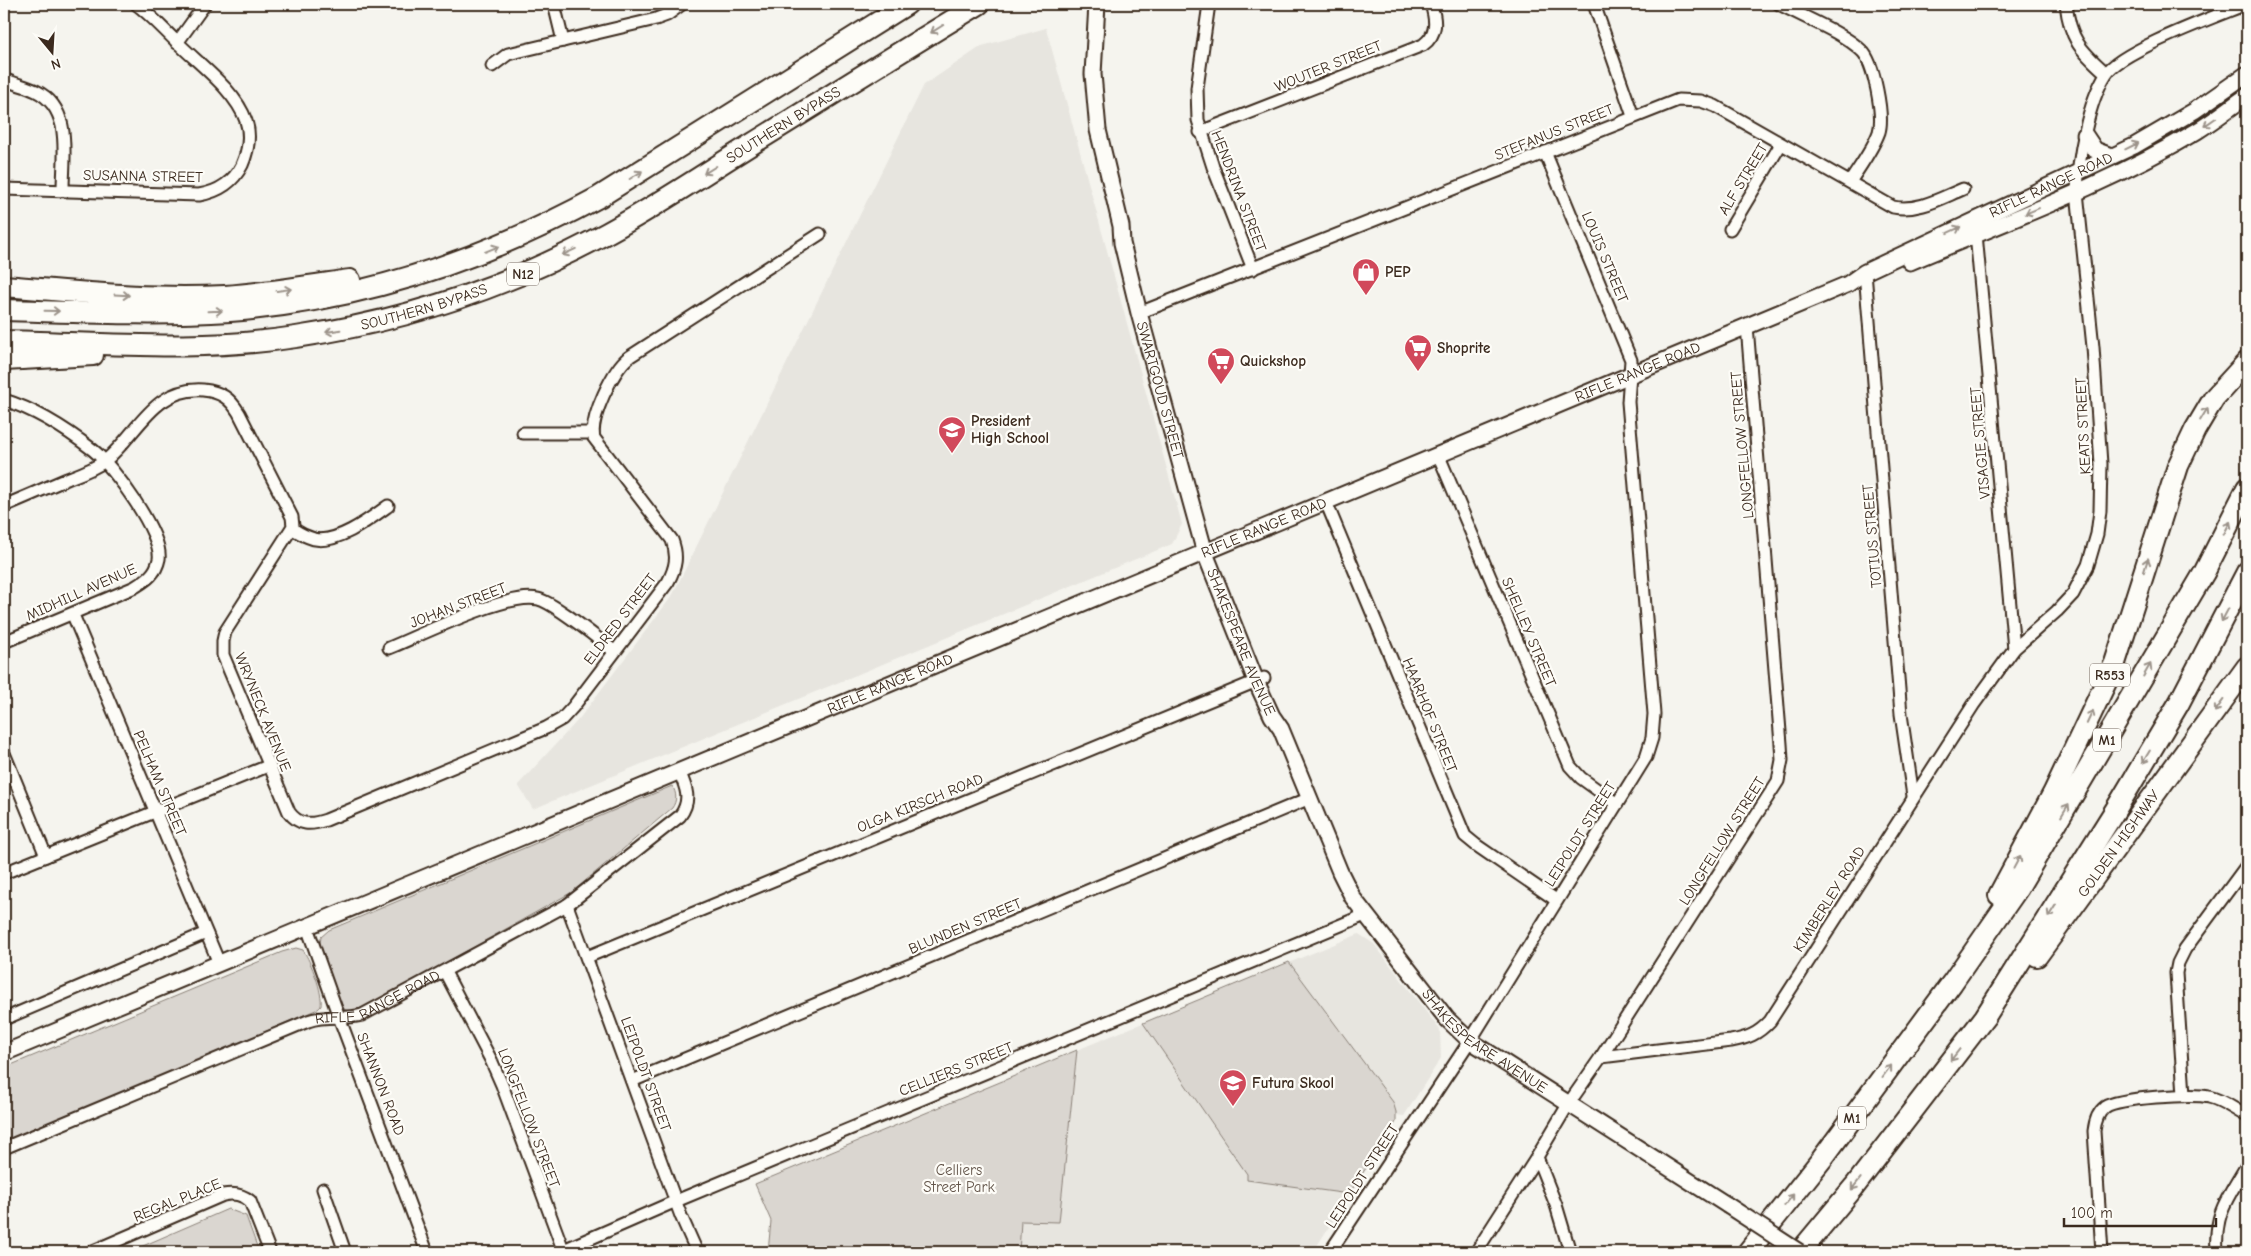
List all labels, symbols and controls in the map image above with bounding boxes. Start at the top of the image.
one-way arrow [931,25,945,35]
north arrow [28,28,78,78]
street label: WOUTER STREET [1272,36,1384,96]
text: N [49,54,63,73]
street label: SOUTHERN BYPASS [723,82,844,167]
street label: STEFANUS STREET [1492,100,1616,164]
one-way arrow [2204,117,2218,127]
street label: HENDRINA STREET [1208,128,1271,254]
street label: ALF STREET [1714,140,1772,218]
one-way arrow [2124,141,2139,150]
street label: RIFLE RANGE ROAD [1986,148,2115,222]
street label: SUSANNA STREET [83,166,203,186]
one-way arrow [703,166,717,176]
one-way arrow [628,169,642,179]
one-way arrow [2025,208,2040,217]
street label: LOUIS STREET [1578,209,1632,305]
one-way arrow [1946,225,1961,235]
one-way arrow [484,244,499,253]
one-way arrow [562,248,577,257]
shop icon: PEP [1351,257,1381,296]
road number: N12 [507,262,539,286]
place label: PEP [1385,263,1411,281]
street label: SOUTHERN BYPASS [359,280,490,334]
one-way arrow [276,285,292,295]
one-way arrow [114,290,130,299]
one-way arrow [44,307,60,316]
one-way arrow [207,307,223,316]
street label: SWARTGOUD STREET [1133,319,1188,461]
one-way arrow [325,326,341,336]
supermarket icon: Shoprite [1403,333,1433,372]
street label: RIFLE RANGE ROAD [1572,338,1703,406]
place label: Shoprite [1437,339,1490,357]
supermarket icon: Quickshop [1206,346,1236,385]
place label: Quickshop [1240,352,1306,370]
street label: LONGFELLOW STREET [1727,370,1757,519]
street label: KEATS STREET [2071,377,2095,475]
street label: VISAGIE STREET [1966,386,1994,500]
one-way arrow [2200,408,2210,422]
place label: President High School [971,412,1049,447]
school or university icon: President High School [937,415,967,454]
street label: TOTIUS STREET [1858,483,1886,589]
street label: RIFLE RANGE ROAD [1198,493,1329,562]
one-way arrow [2223,521,2232,536]
one-way arrow [2142,558,2152,574]
street label: MIDHILL AVENUE [23,560,139,624]
street label: SHAKESPEARE AVENUE [1203,566,1279,718]
street label: ELDRED STREET [580,570,660,668]
street label: SHELLEY STREET [1498,575,1560,690]
street label: JOHAN STREET [407,578,509,632]
one-way arrow [2220,608,2230,623]
street label: RIFLE RANGE ROAD [825,649,955,718]
street label: WRYNECK AVENUE [231,650,295,774]
street label: HAARHOF STREET [1399,655,1461,775]
one-way arrow [2143,663,2153,677]
road number: R553 [2090,664,2130,686]
one-way arrow [2214,699,2224,713]
one-way arrow [2085,710,2095,725]
street label: PELHAM STREET [130,727,190,839]
road number: M1 [2093,728,2121,752]
one-way arrow [2141,750,2151,764]
street label: OLGA KIRSCH ROAD [854,769,986,837]
street label: LONGFELLOW STREET [1675,773,1769,908]
street label: LEIPOLDT STREET [1540,778,1620,890]
street label: GOLDEN HIGHWAY [2074,786,2164,901]
one-way arrow [2061,803,2071,817]
street label: KIMBERLEY ROAD [1789,843,1869,955]
one-way arrow [2012,856,2022,870]
street label: BLUNDEN STREET [906,894,1024,958]
one-way arrow [2047,903,2057,917]
street label: RIFLE RANGE ROAD [314,966,443,1028]
street label: SHAKESPEARE AVENUE [1418,985,1551,1097]
street label: LEIPOLDT STREET [617,1014,675,1134]
street label: SHANNON ROAD [353,1030,409,1138]
street label: CELLIERS STREET [896,1038,1016,1100]
street label: LONGFELLOW STREET [494,1046,564,1190]
one-way arrow [1950,1049,1961,1062]
one-way arrow [1882,1064,1892,1078]
school or university icon: Futura Skool [1218,1068,1248,1107]
place label: Futura Skool [1252,1074,1334,1092]
road number: M1 [1838,1106,1866,1130]
street label: LEIPOLDT STREET [1322,1120,1402,1231]
park label: Celliers Street Park [923,1161,995,1196]
street label: REGAL PLACE [131,1174,223,1226]
one-way arrow [1851,1177,1861,1191]
one-way arrow [1784,1194,1795,1207]
scale bar [2064,1196,2216,1228]
text: 100 m [2071,1204,2113,1222]

